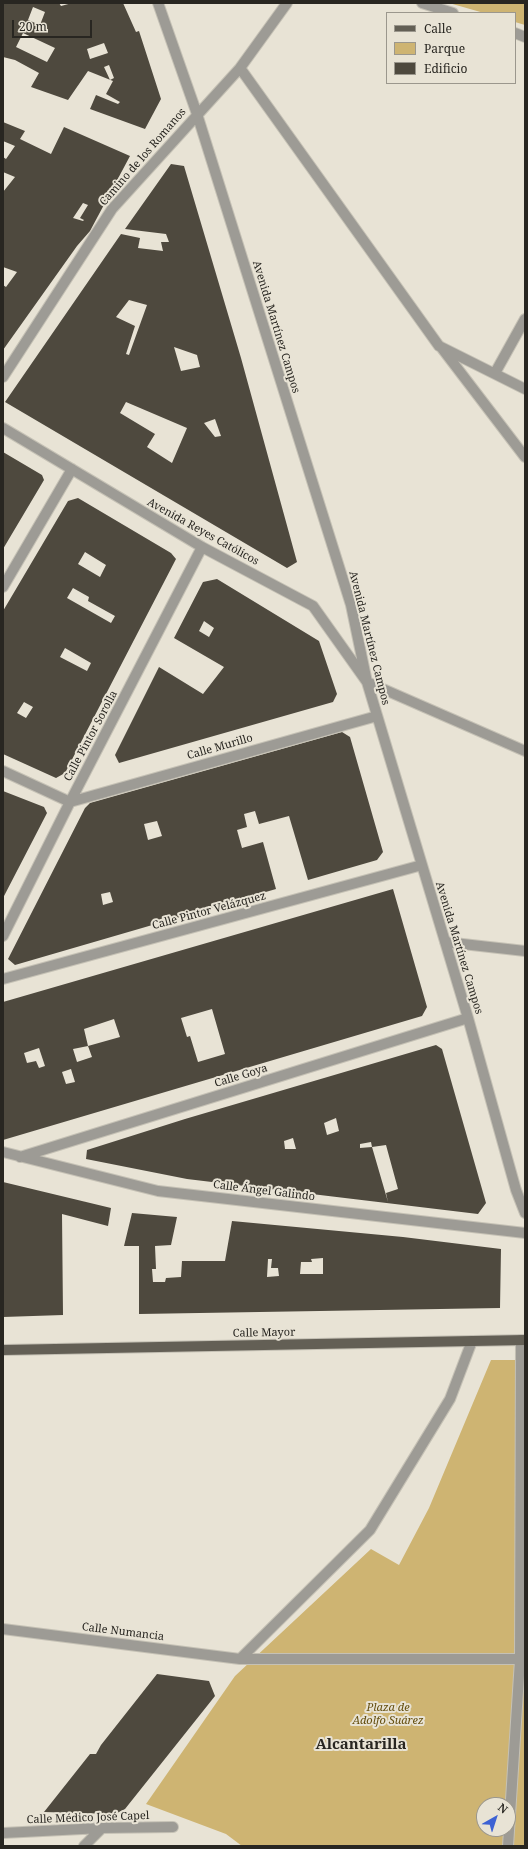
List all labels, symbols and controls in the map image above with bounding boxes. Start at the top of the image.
scale bar [14,12,94,38]
legend [386,12,516,84]
text: 20 m [19,18,47,35]
text: Calle [424,20,452,37]
text: Parque [424,40,465,57]
text: Edificio [424,60,467,77]
street label: Camino de los Romanos [97,106,189,208]
street label: Avenida Martínez Campos [250,259,302,395]
street label: Avenida Reyes Católicos [145,496,261,568]
street label: Avenida Martínez Campos [346,570,392,706]
street label: Calle Pintor Sorolla [61,688,121,784]
street label: Calle Murillo [186,731,254,763]
street label: Avenida Martínez Campos [433,880,485,1016]
street label: Calle Pintor Velázquez [151,889,267,933]
street label: Calle Goya [213,1062,269,1090]
street label: Calle Ángel Galindo [212,1178,316,1204]
street label: Calle Mayor [233,1326,295,1340]
street label: Calle Numancia [81,1620,165,1644]
park label: Plaza de Adolfo Suárez [352,1701,424,1727]
district label: Alcantarilla [315,1736,407,1754]
north arrow [476,1797,516,1837]
text: N [495,1800,511,1817]
street label: Calle Médico José Capel [27,1809,149,1827]

